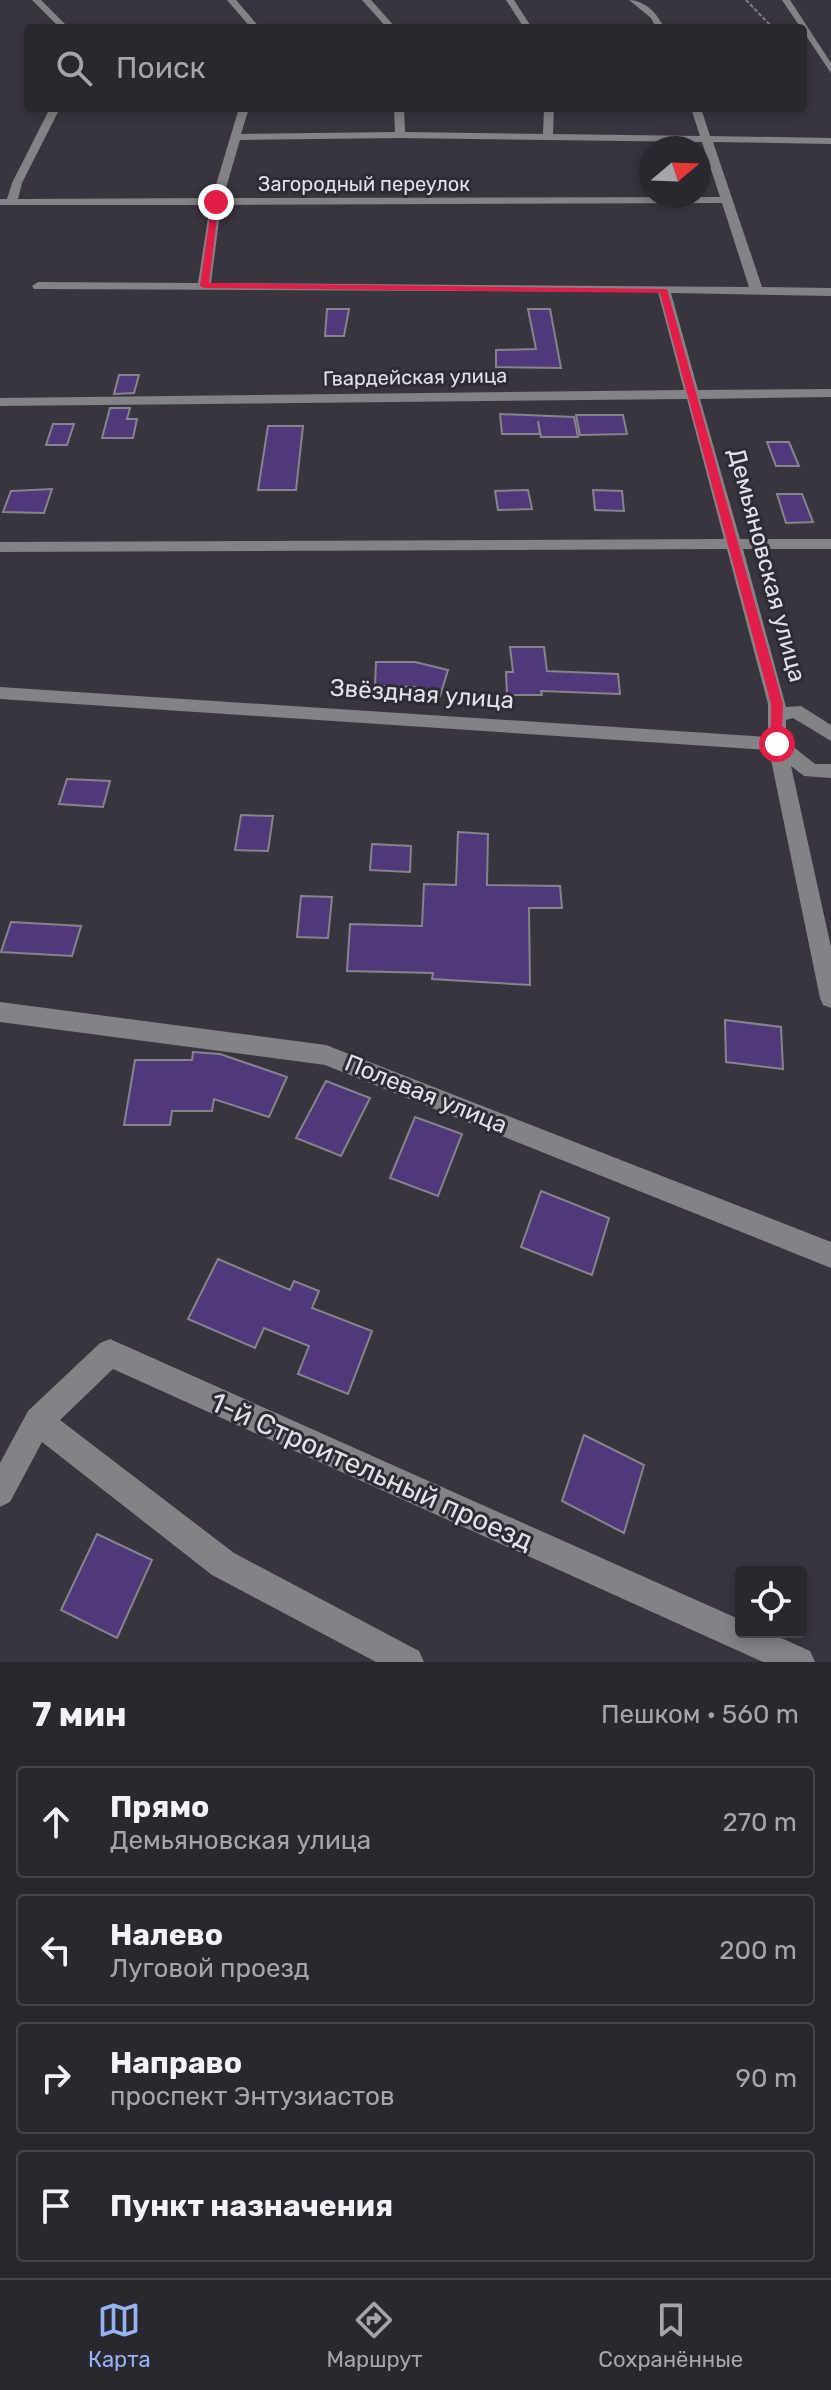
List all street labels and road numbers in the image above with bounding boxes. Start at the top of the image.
street label: Загородный переулок [258,172,470,196]
street label: Гвардейская улица [323,363,507,391]
street label: Демьяновская улица [722,445,812,685]
street label: Звёздная улица [329,674,515,714]
street label: Полевая улица [341,1049,511,1139]
street label: 1-й Строительный проезд [206,1385,538,1558]

